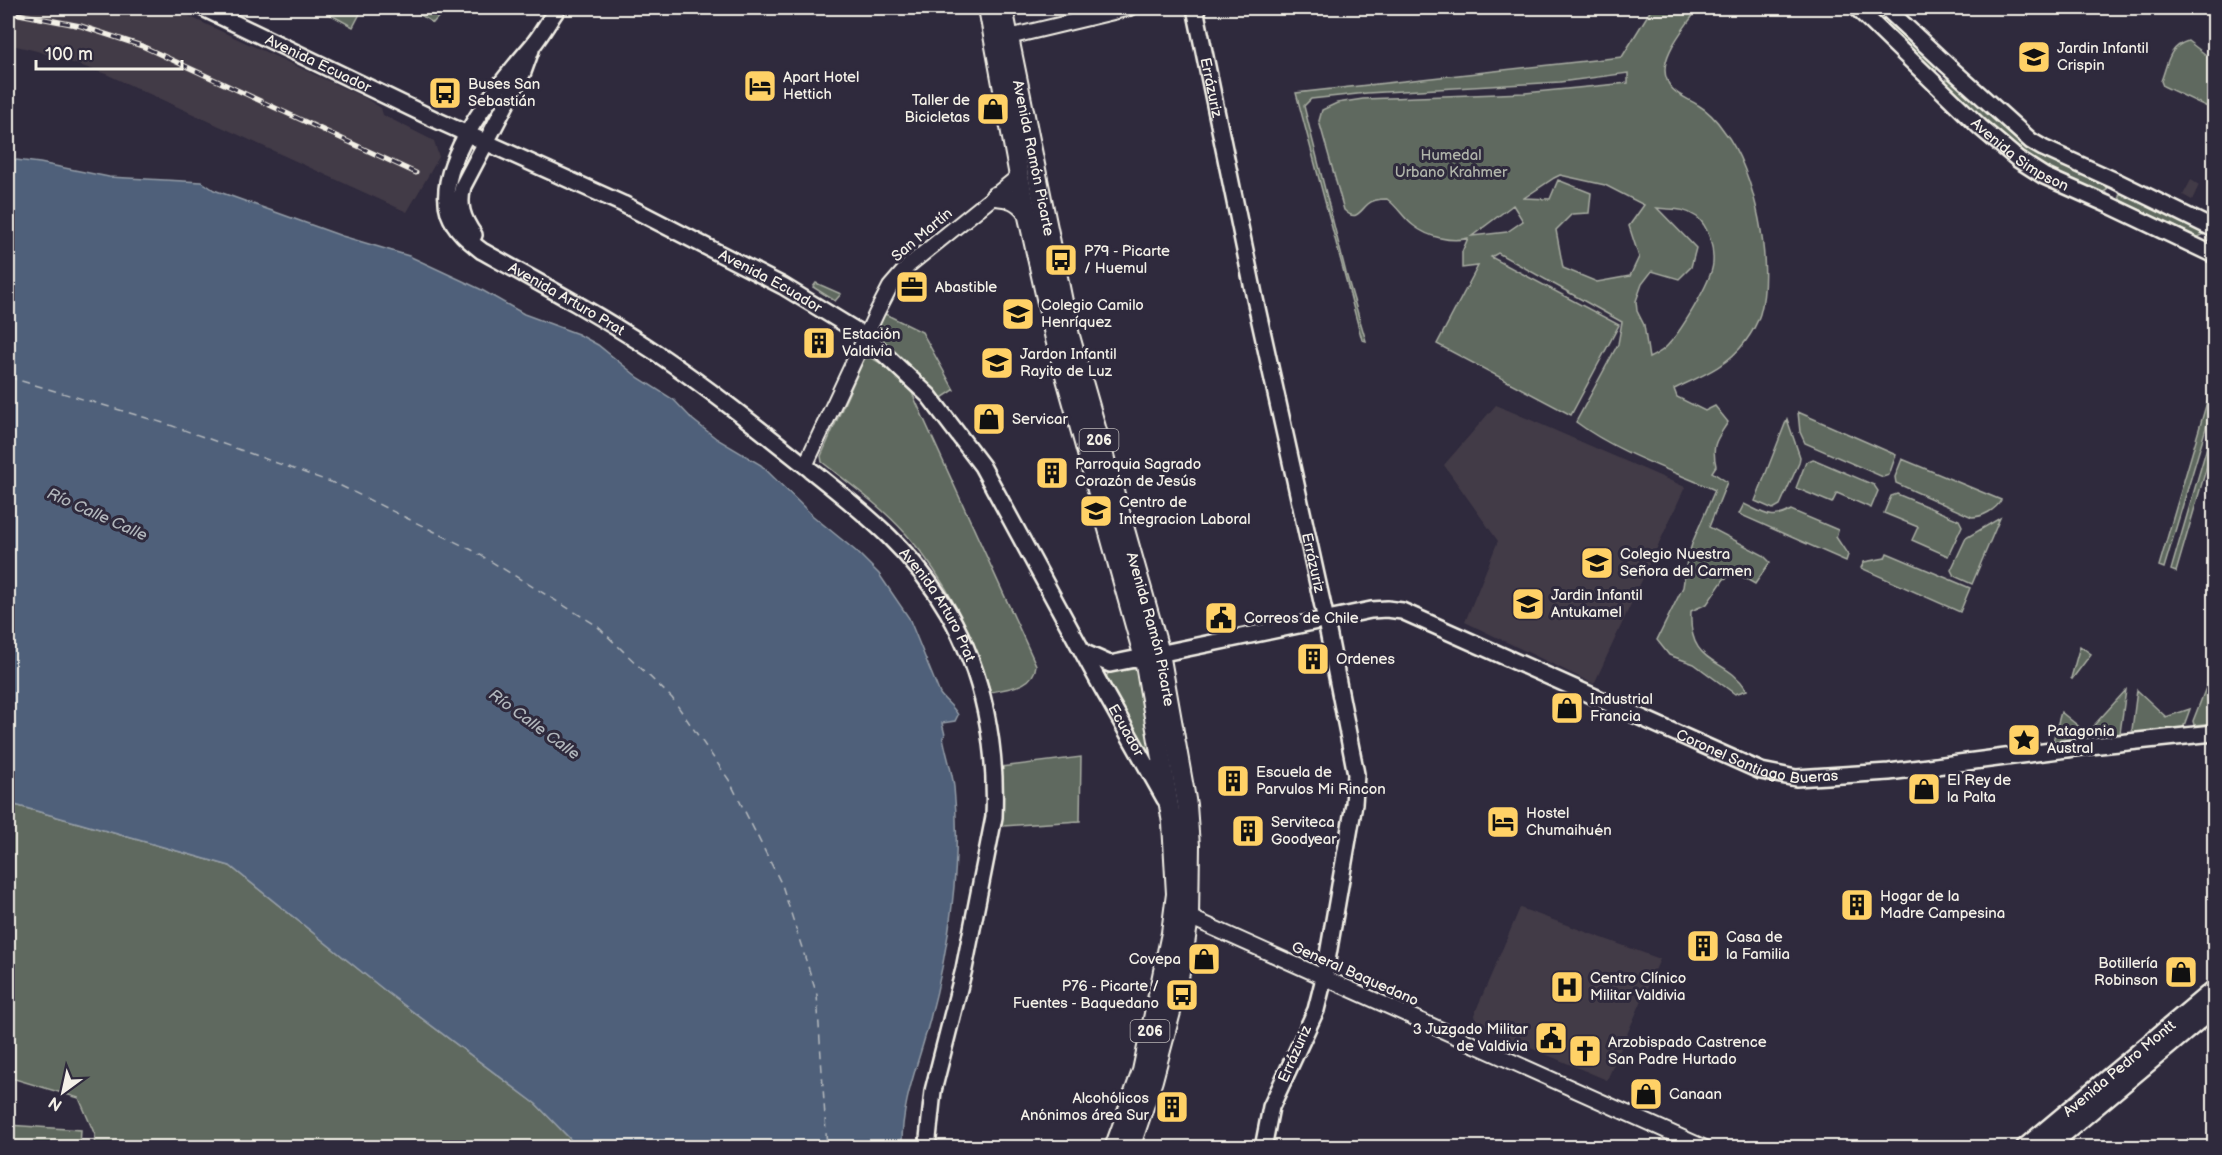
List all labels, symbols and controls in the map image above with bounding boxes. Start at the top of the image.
street label: Avenida Ecuador [262,30,375,97]
scale bar [36,33,182,71]
school or university icon: Jardin Infantil Crispin [2016,39,2052,75]
place label: Jardin Infantil Crispin [2057,39,2148,75]
text: 100 m [45,44,93,65]
street label: Errázuriz [1196,56,1227,120]
hotel icon: Apart Hotel Hettich [742,68,778,104]
place label: Apart Hotel Hettich [783,68,859,104]
bus stop icon: Buses San Sebastián [427,75,463,111]
place label: Buses San Sebastián [468,75,540,111]
street label: Avenida Ramón Picarte [1008,78,1059,238]
place label: Taller de Bicicletas [905,91,971,127]
shop icon: Taller de Bicicletas [975,91,1011,127]
street label: Avenida Simpson [1967,114,2072,195]
park label: Humedal Urbano Krahmer [1395,146,1508,182]
street label: San Martín [888,204,956,266]
bus stop icon: P79 - Picarte / Huemul [1043,242,1079,278]
place label: P79 - Picarte / Huemul [1084,242,1170,278]
street label: Avenida Ecuador [716,245,826,317]
street label: Avenida Arturo Prat [505,258,629,340]
office icon: Abastible [894,269,930,305]
place label: Abastible [935,278,997,297]
school or university icon: Colegio Camilo Henríquez [1000,296,1036,332]
place label: Colegio Camilo Henríquez [1041,296,1144,332]
building icon: Estación Valdivia [801,325,837,361]
place label: Estación Valdivia [842,325,900,361]
school or university icon: Jardon Infantil Rayito de Luz [979,345,1015,381]
place label: Jardon Infantil Rayito de Luz [1020,345,1116,381]
shop icon: Servicar [971,401,1007,437]
place label: Servicar [1012,410,1069,429]
road number: 206 [1080,429,1118,451]
building icon: Parroquia Sagrado Corazón de Jesús [1034,455,1070,491]
place label: Parroquia Sagrado Corazón de Jesús [1075,455,1201,491]
water label: Río Calle Calle [44,484,150,546]
school or university icon: Centro de Integracion Laboral [1078,493,1114,529]
place label: Centro de Integracion Laboral [1119,493,1251,529]
street label: Errázuriz [1297,531,1329,595]
street label: Avenida Arturo Prat [895,544,980,665]
school or university icon: Colegio Nuestra Señora del Carmen [1579,545,1615,581]
place label: Colegio Nuestra Señora del Carmen [1620,545,1752,581]
street label: Avenida Ramón Picarte [1122,550,1179,708]
school or university icon: Jardin Infantil Antukamel [1510,586,1546,622]
place label: Jardin Infantil Antukamel [1551,586,1642,622]
public building icon: Correos de Chile [1203,600,1239,636]
place label: Correos de Chile [1244,609,1359,628]
building icon: Ordenes [1295,641,1331,677]
place label: Ordenes [1336,650,1395,669]
water label: Río Calle Calle [485,686,583,764]
shop icon: Industrial Francia [1549,690,1585,726]
place label: Industrial Francia [1590,690,1653,726]
street label: Ecuador [1104,701,1149,760]
place icon: Patagonia Austral [2006,722,2042,758]
place label: Patagonia Austral [2047,722,2115,758]
street label: Coronel Santiago Bueras [1673,725,1839,788]
building icon: Escuela de Parvulos Mi Rincon [1215,763,1251,799]
place label: Escuela de Parvulos Mi Rincon [1256,763,1386,799]
shop icon: El Rey de la Palta [1906,771,1942,807]
place label: El Rey de la Palta [1947,771,2011,807]
hotel icon: Hostel Chumaihuén [1485,804,1521,840]
place label: Hostel Chumaihuén [1526,804,1612,840]
building icon: Serviteca Goodyear [1230,813,1266,849]
place label: Serviteca Goodyear [1271,813,1337,849]
building icon: Hogar de la Madre Campesina [1839,887,1875,923]
place label: Hogar de la Madre Campesina [1880,887,2005,923]
building icon: Casa de la Familia [1685,928,1721,964]
place label: Casa de la Familia [1726,928,1790,964]
street label: General Baquedano [1288,937,1422,1011]
shop icon: Covepa [1186,941,1222,977]
place label: Covepa [1129,950,1181,969]
place label: Botillería Robinson [2094,954,2158,990]
shop icon: Botillería Robinson [2163,954,2199,990]
hospital icon: Centro Clínico Militar Valdivia [1549,969,1585,1005]
place label: Centro Clínico Militar Valdivia [1590,969,1686,1005]
place label: P76 - Picarte / Fuentes - Baquedano [1013,977,1159,1013]
bus stop icon: P76 - Picarte / Fuentes - Baquedano [1164,977,1200,1013]
street label: Avenida Pedro Montt [2059,1016,2180,1121]
road number: 206 [1130,1020,1170,1042]
place label: 3 Juzgado Militar de Valdivia [1413,1020,1529,1056]
public building icon: 3 Juzgado Militar de Valdivia [1533,1020,1569,1056]
street label: Errázuriz [1274,1022,1316,1086]
church icon: Arzobispado Castrence San Padre Hurtado [1567,1033,1603,1069]
place label: Arzobispado Castrence San Padre Hurtado [1608,1033,1767,1069]
north arrow [33,1062,93,1122]
shop icon: Canaan [1628,1076,1664,1112]
place label: Canaan [1669,1085,1722,1104]
place label: Alcohólicos Anónimos área Sur [1021,1089,1150,1125]
building icon: Alcohólicos Anónimos área Sur [1154,1089,1190,1125]
text: N [45,1092,66,1115]

